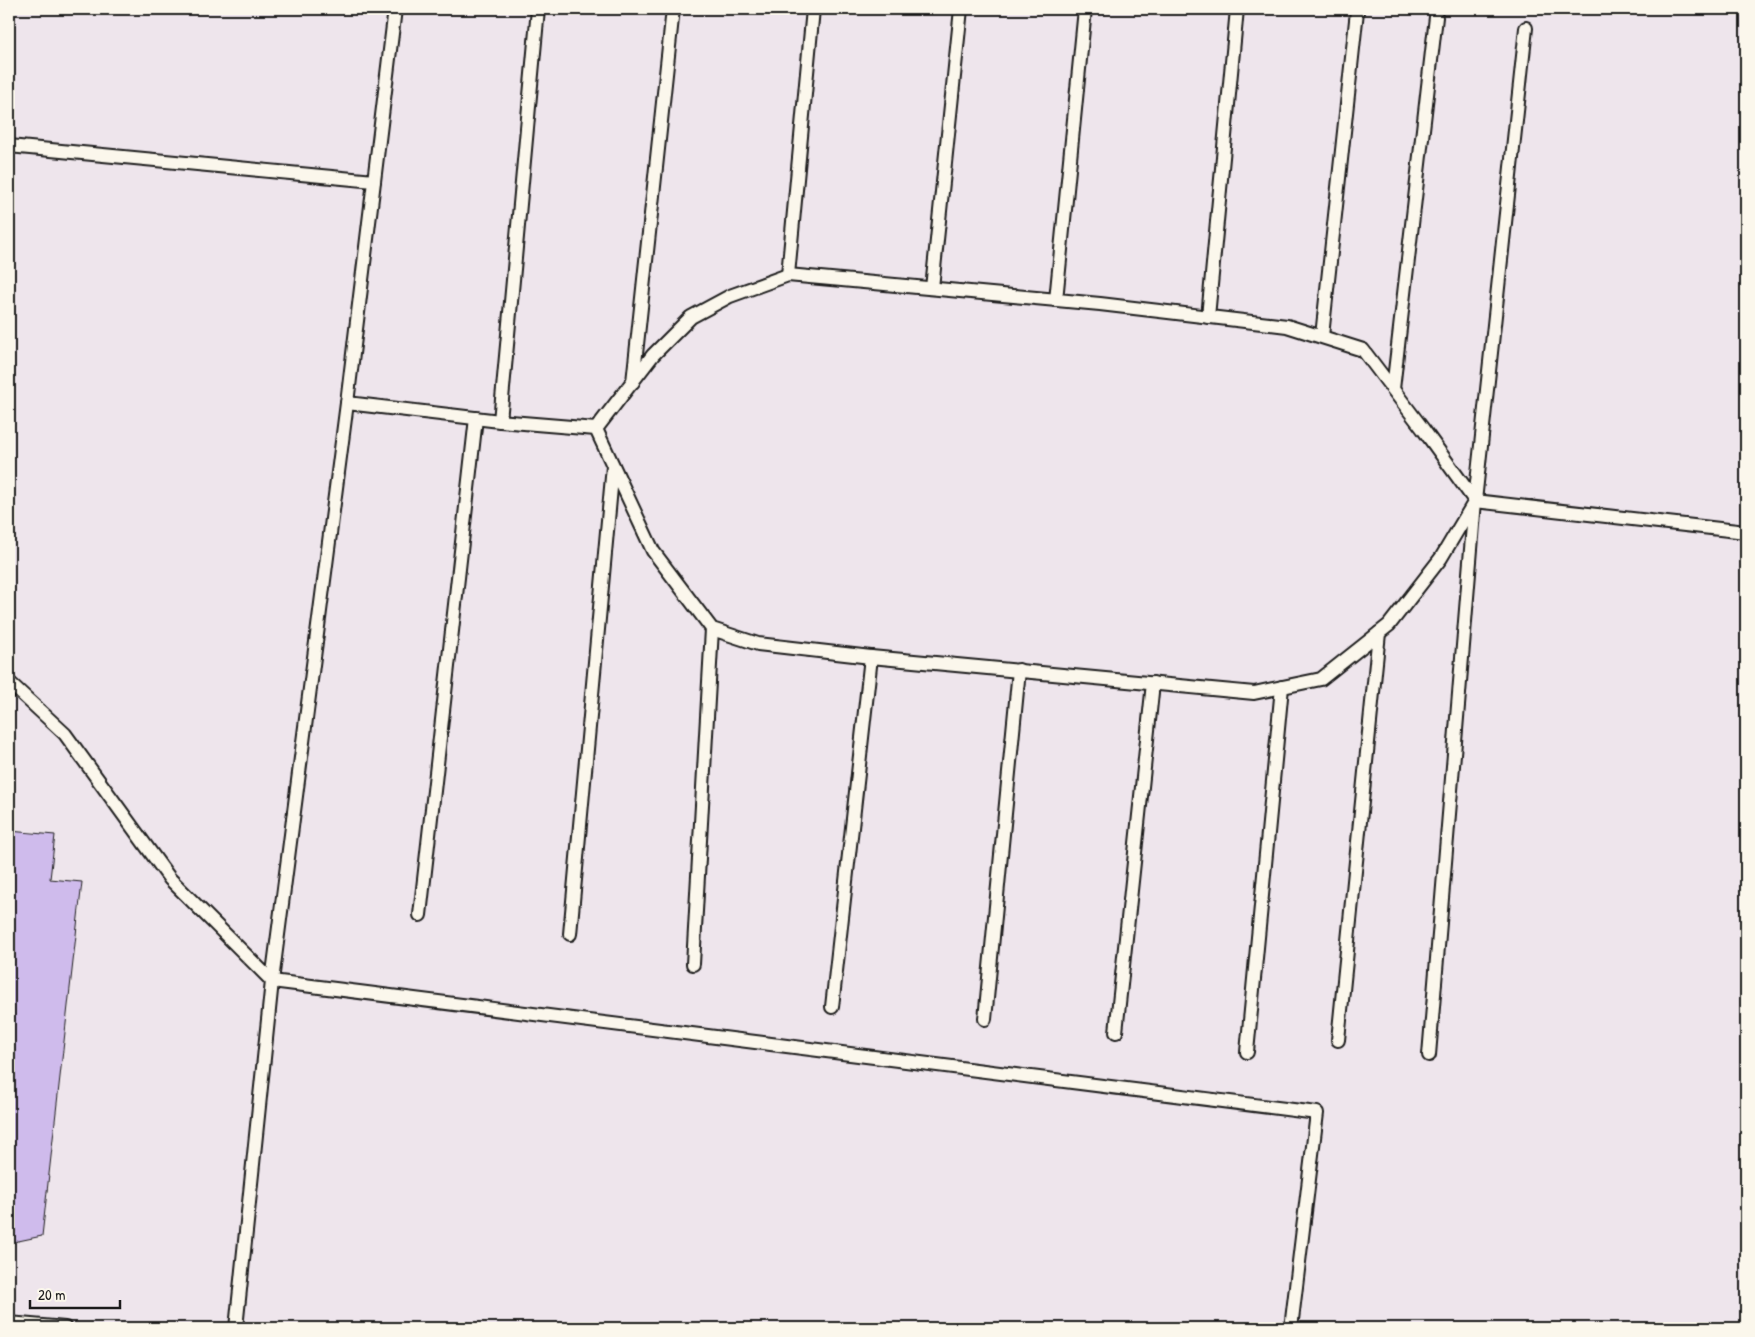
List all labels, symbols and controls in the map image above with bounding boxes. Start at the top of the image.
scale bar [30,1277,120,1309]
text: 20 m [38,1284,65,1305]

